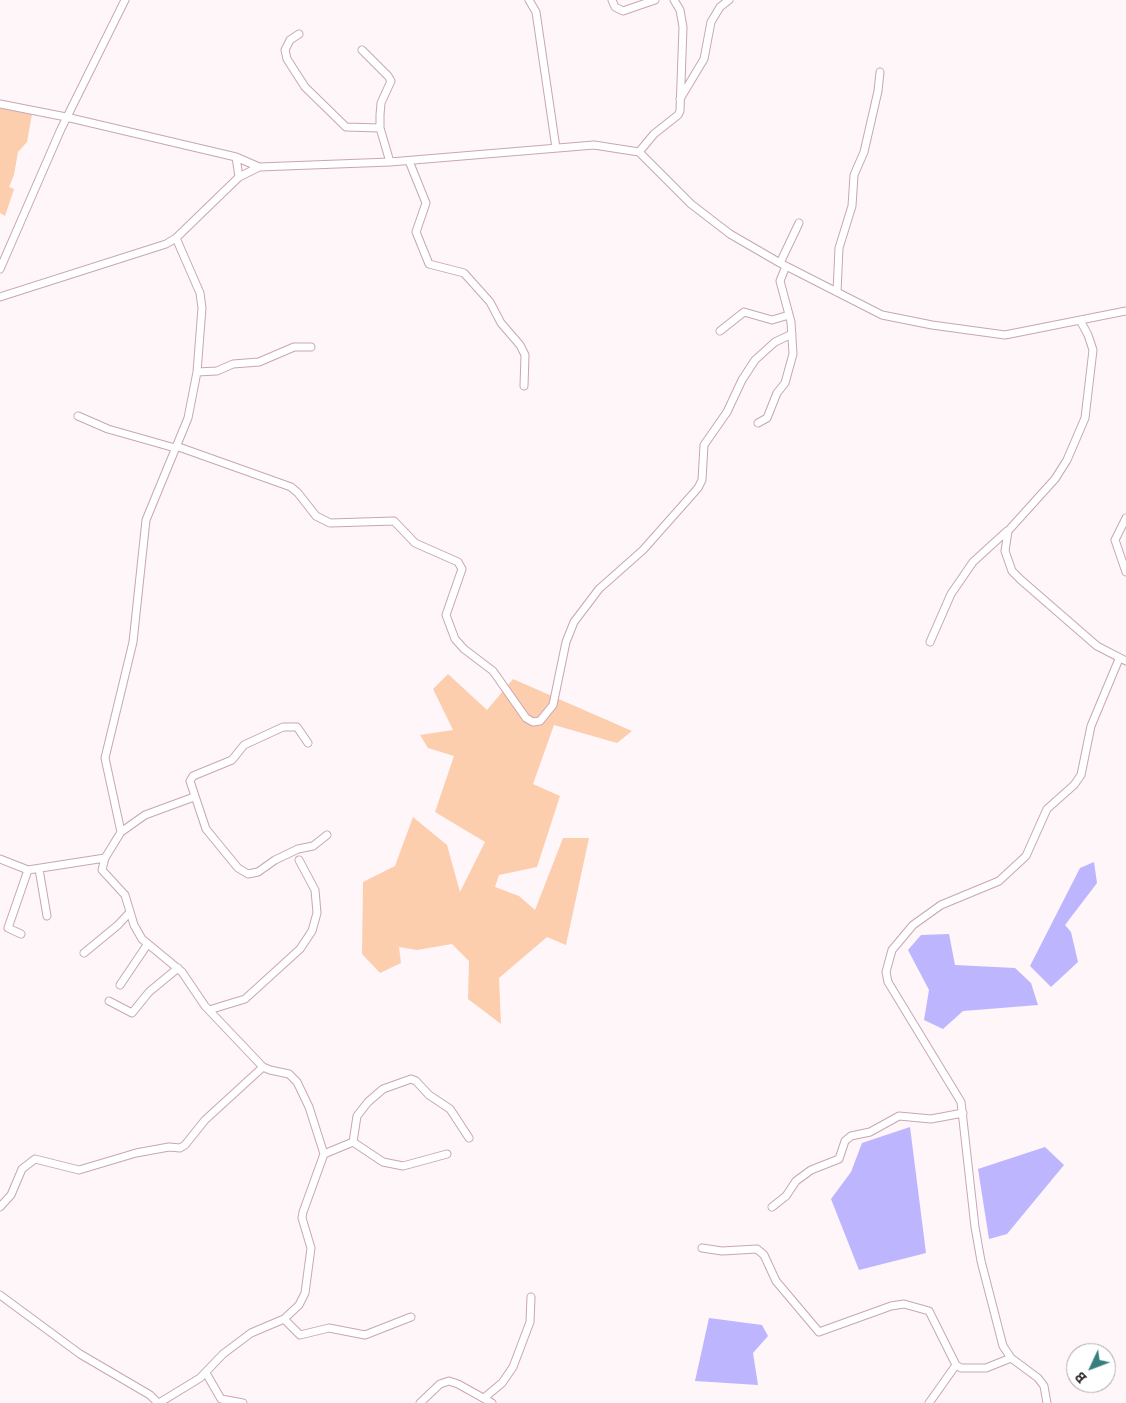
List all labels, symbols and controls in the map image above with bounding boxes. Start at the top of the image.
north arrow [1066,1343,1116,1393]
text: B [1071,1368,1091,1387]

